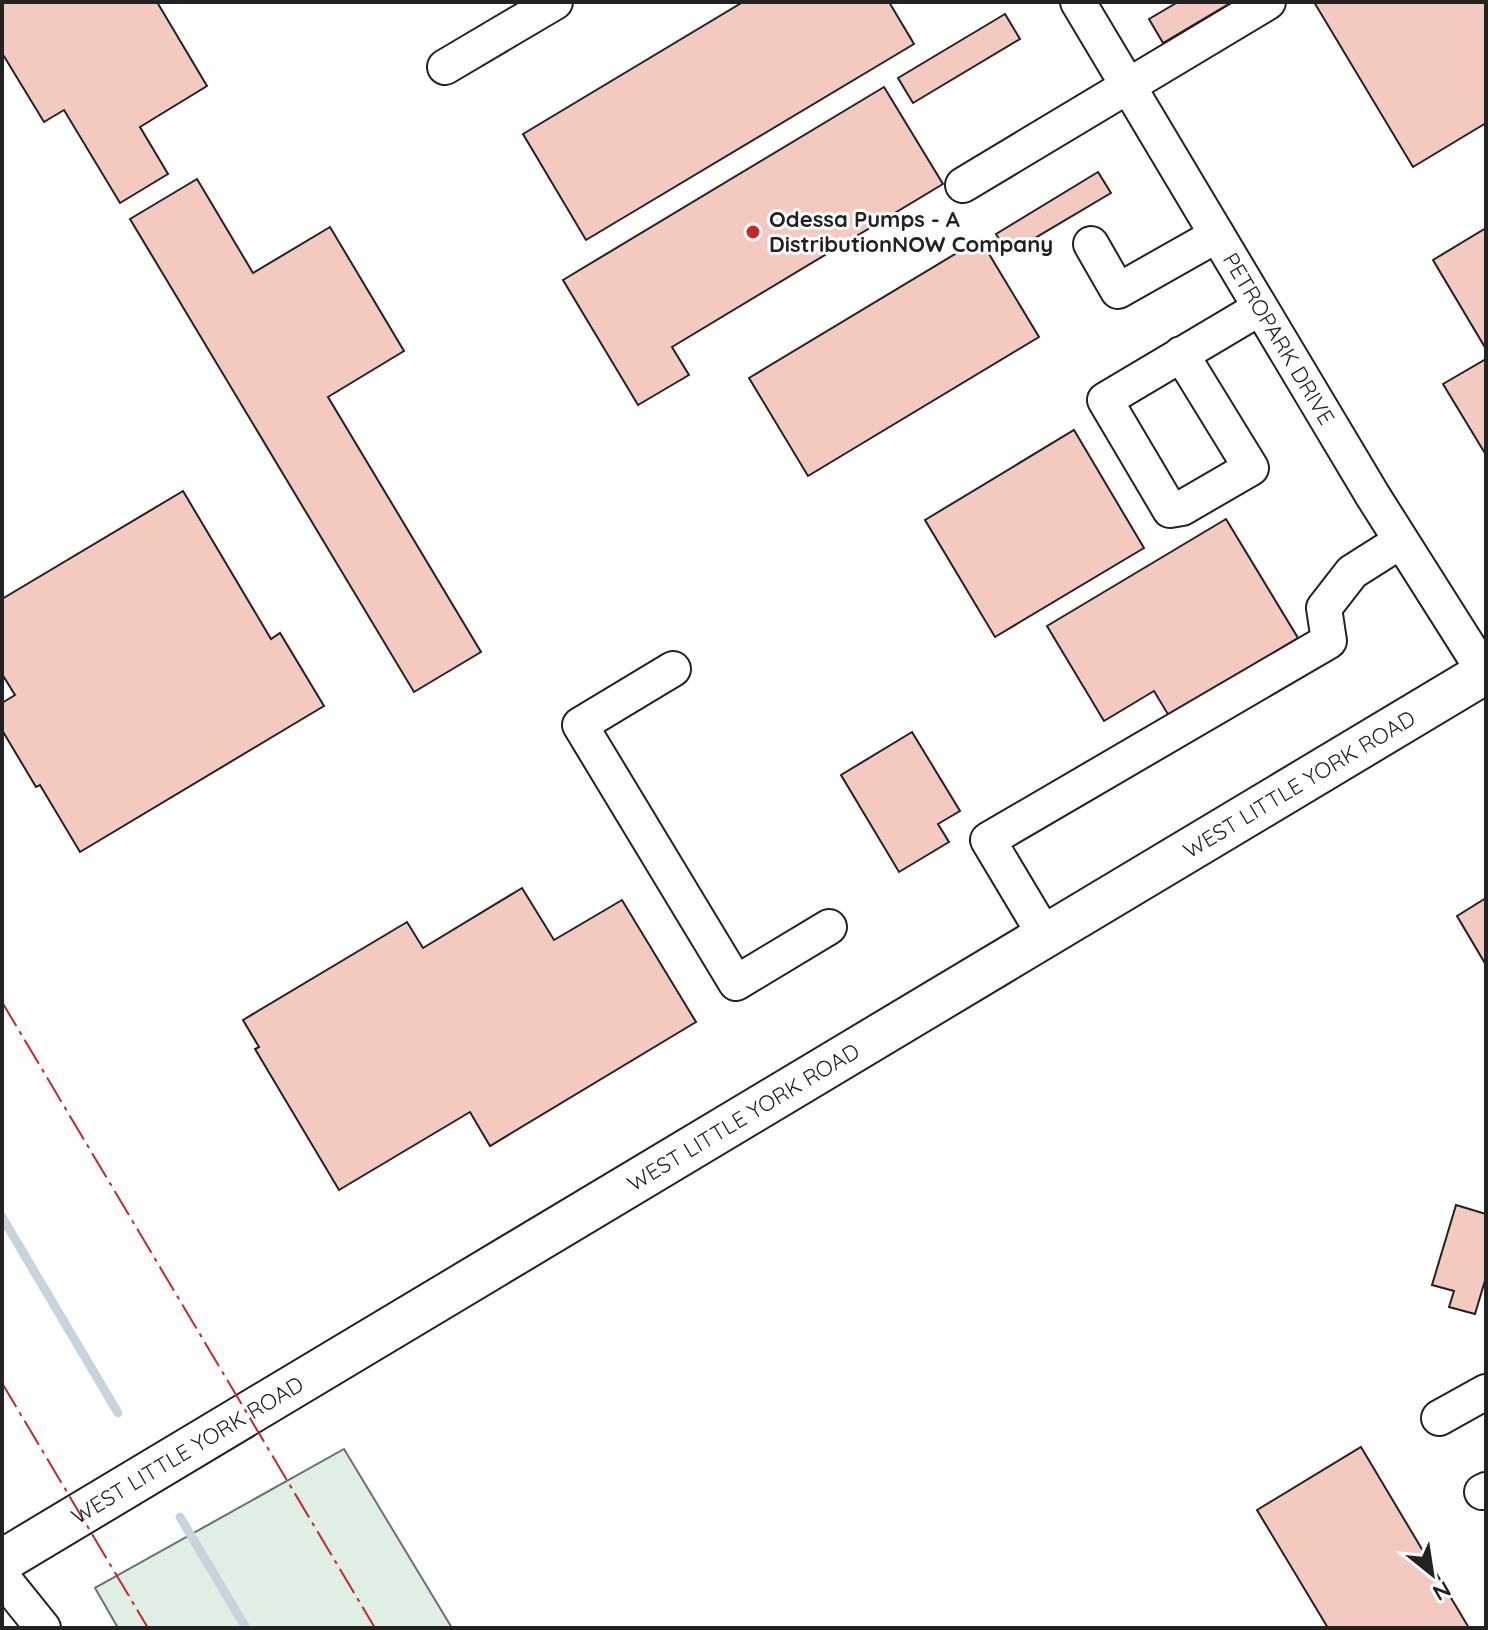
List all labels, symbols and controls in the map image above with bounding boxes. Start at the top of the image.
place label: Odessa Pumps - A DistributionNOW Company [769,205,1053,258]
marker: Odessa Pumps - A DistributionNOW Company [744,223,762,241]
street label: PETROPARK DRIVE [1217,247,1341,430]
street label: WEST LITTLE YORK ROAD [1178,704,1420,864]
street label: WEST LITTLE YORK ROAD [622,1037,864,1197]
street label: WEST LITTLE YORK ROAD [66,1370,308,1530]
north arrow [1392,1534,1472,1614]
text: N [1428,1575,1456,1607]

